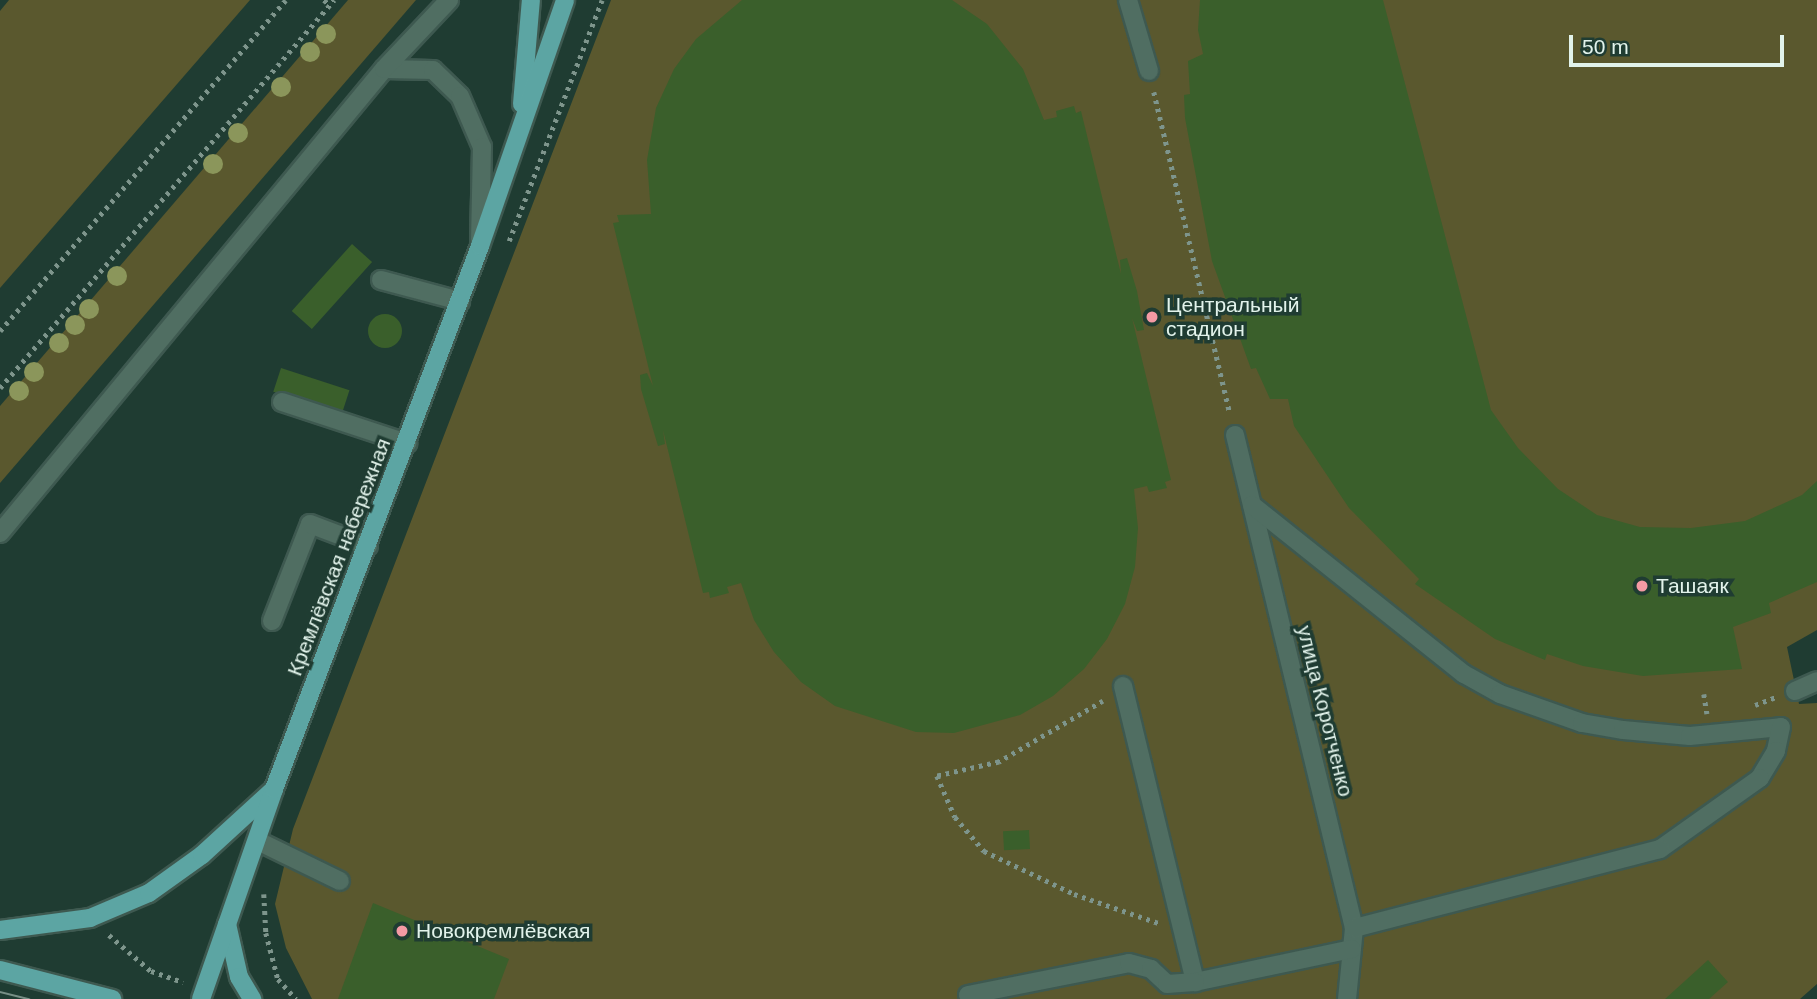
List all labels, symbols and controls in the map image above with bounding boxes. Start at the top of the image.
scale bar [1572,21,1787,65]
text: 50 m [1582,35,1629,58]
place label: Центральный стадион [1166,292,1299,342]
marker: Центральный стадион [1144,309,1160,325]
street label: Кремлёвская набережная [282,435,396,679]
place label: Ташаяк [1656,573,1729,599]
marker: Ташаяк [1634,578,1650,594]
street label: улица Коротченко [1292,623,1358,799]
place label: Новокремлёвская [416,918,590,944]
marker: Новокремлёвская [394,923,410,939]

